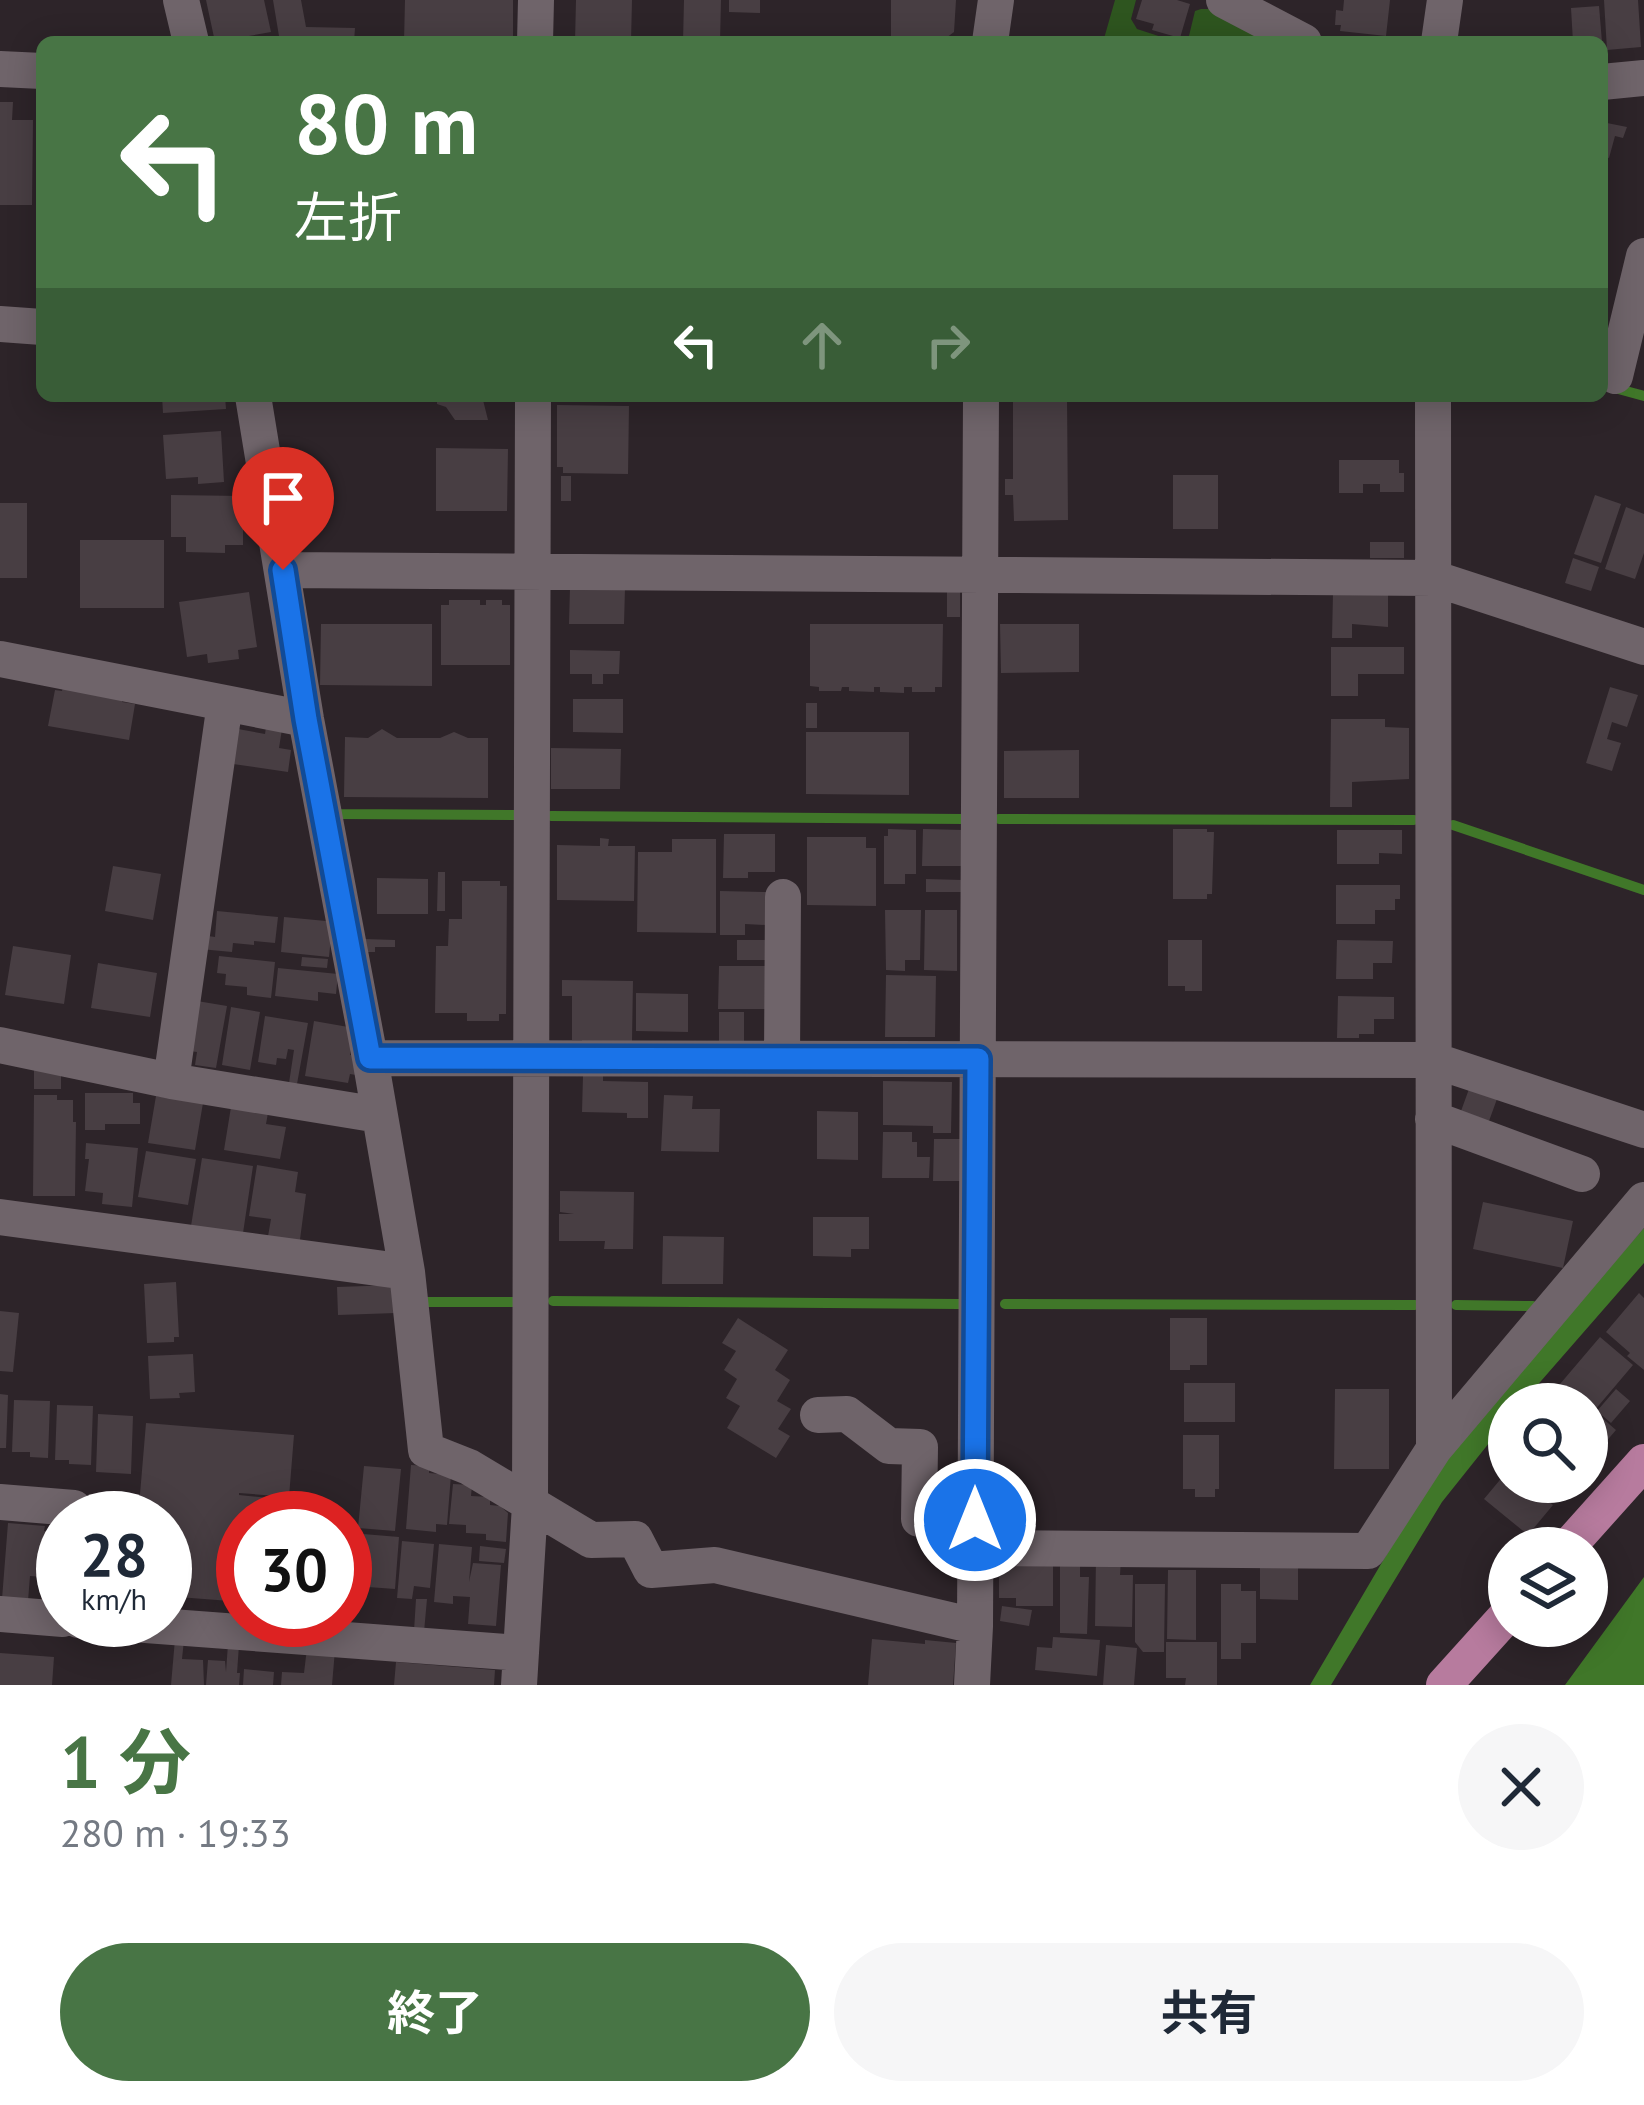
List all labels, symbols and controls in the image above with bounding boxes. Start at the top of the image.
text: 80 m [294,68,478,177]
icon: left [96,84,252,240]
text: 左折 [294,182,402,252]
icon: left [663,312,729,378]
icon: ahead [789,312,855,378]
icon: right [915,312,981,378]
pin [232,447,334,570]
icon: arrive [250,465,316,531]
map controls [1488,1383,1608,1647]
button: search [1488,1383,1608,1503]
position arrow [912,1457,1038,1583]
speed limit sign: 30 [216,1491,372,1647]
text: 28 [80,1515,148,1593]
button: layers [1488,1527,1608,1647]
text: km/h [81,1579,147,1618]
text: 1 分 [60,1715,191,1808]
button: close [1458,1724,1584,1850]
text: 280 m · 19:33 [60,1807,291,1858]
button: 終了 [60,1943,810,2081]
button: 共有 [834,1943,1584,2081]

